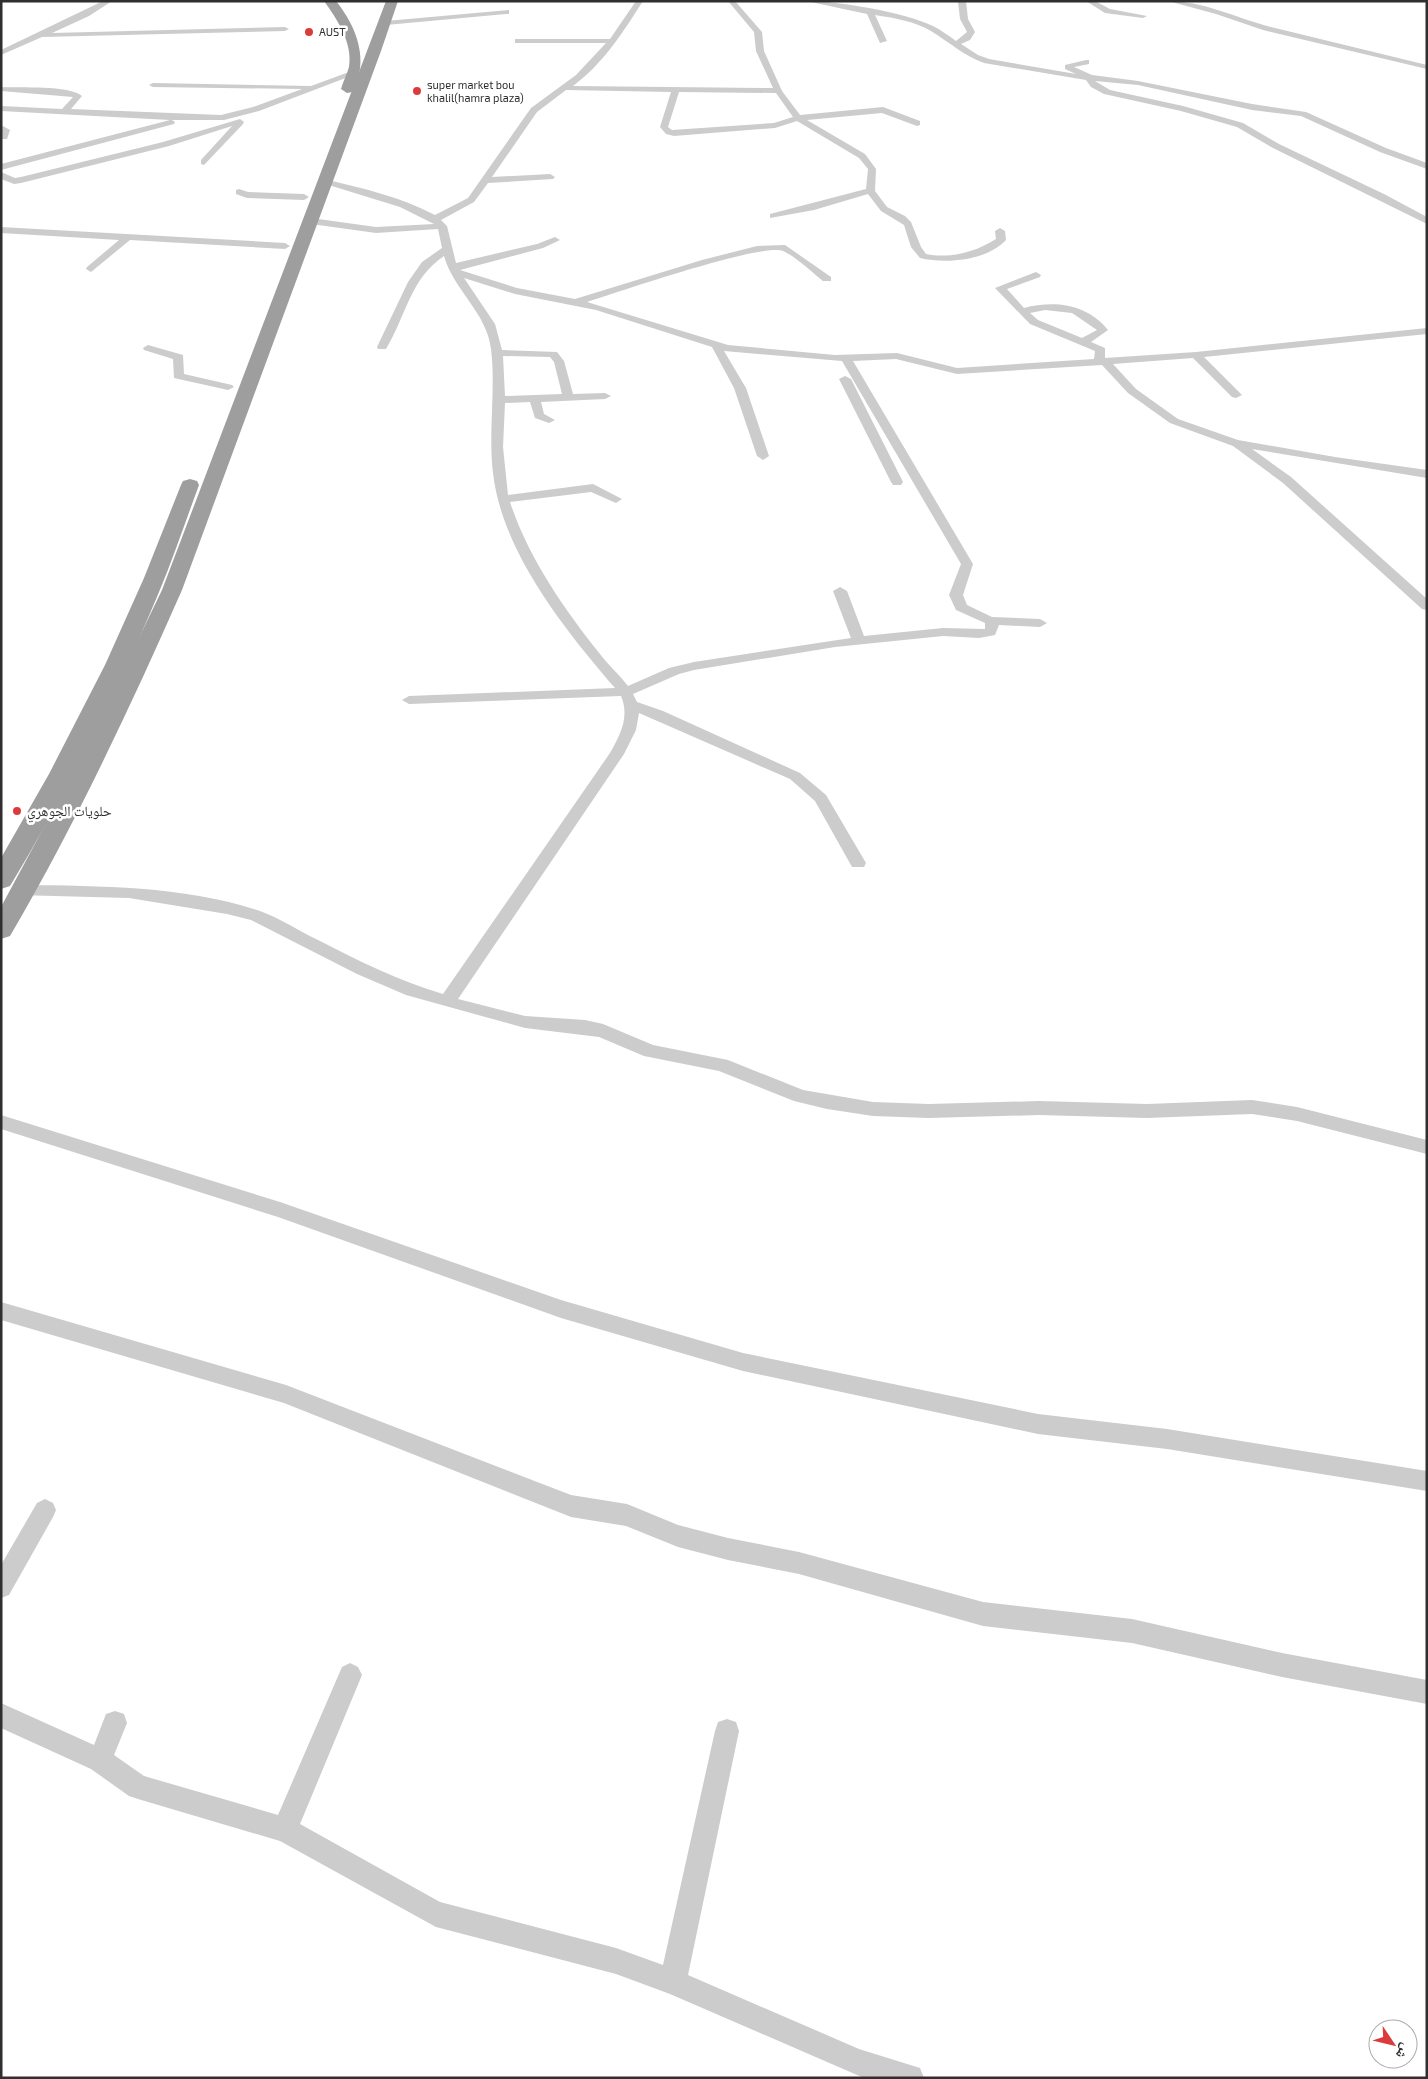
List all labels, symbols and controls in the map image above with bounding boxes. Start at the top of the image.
place label: AUST [319,25,346,38]
marker: AUST [303,26,315,38]
place label: super market bou khalil(hamra plaza) [427,78,524,104]
marker: super market bou khalil(hamra plaza) [411,85,423,97]
place label: حلويات الجوهري [27,802,112,823]
marker: حلويات الجوهري [11,805,23,817]
north arrow [1368,2019,1418,2069]
text: ش [1392,2040,1415,2063]

